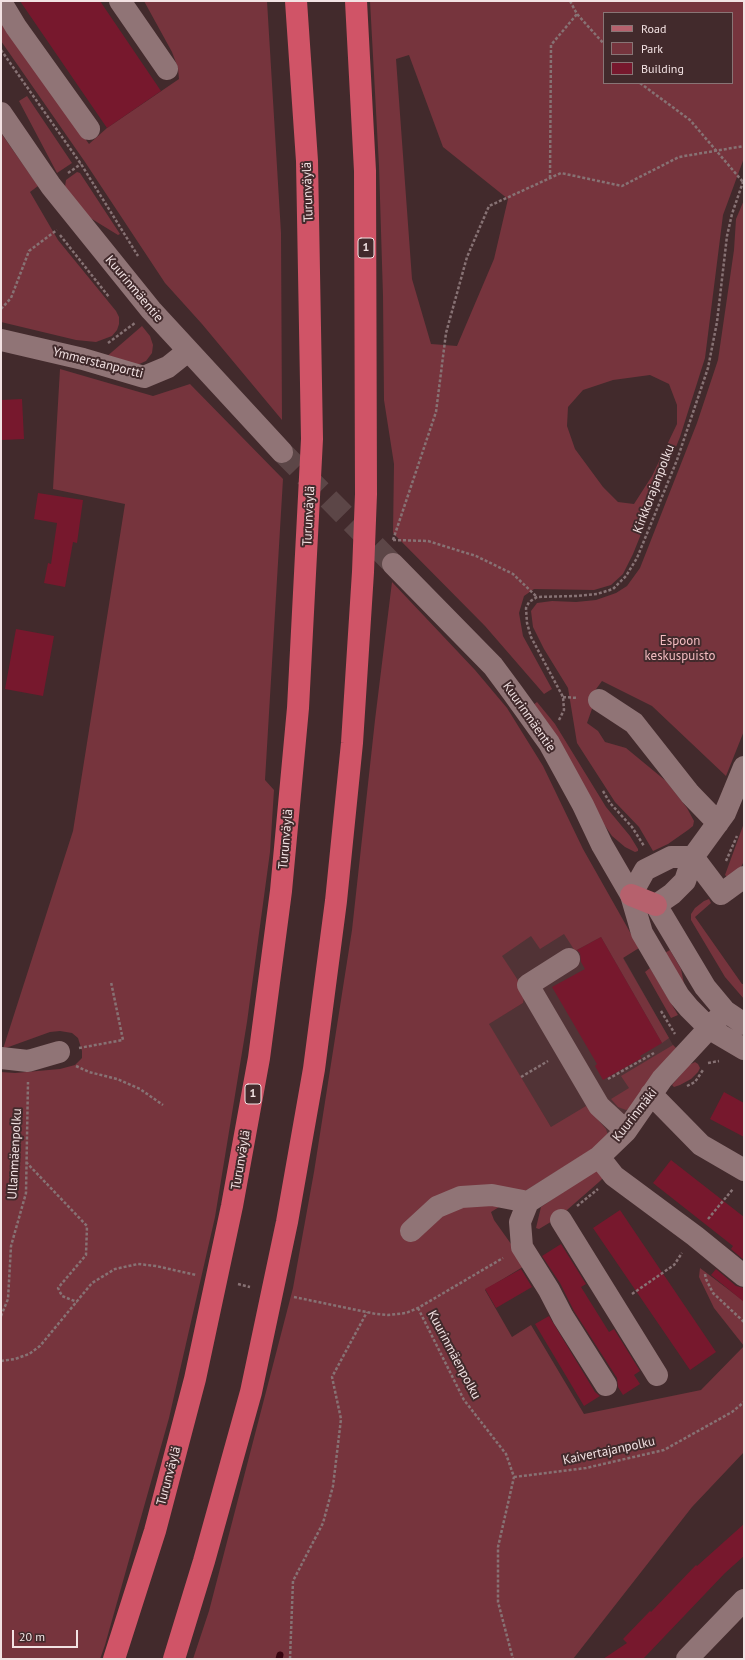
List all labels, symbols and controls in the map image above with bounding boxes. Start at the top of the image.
legend [603,12,733,84]
text: Road [641,21,666,36]
text: Park [641,41,663,56]
text: Building [641,61,684,76]
street label: Turunväylä [299,162,317,222]
road number: 1 [358,238,374,258]
street label: Kuurinmäentie [102,253,166,325]
street label: Ymmerstanportti [51,344,145,382]
street label: Kirkkorajanpolku [630,442,678,536]
street label: Turunväylä [300,485,318,547]
park label: Espoon keskuspuisto [644,633,716,664]
street label: Kuurinmäentie [499,679,559,755]
street label: Turunväylä [276,808,296,870]
road number: 1 [245,1084,261,1104]
street label: Kuurinmäki [609,1085,661,1145]
street label: Ullanmäenpolku [5,1108,25,1200]
street label: Turunväylä [228,1129,254,1191]
street label: Kuurinmäenpolku [424,1308,484,1402]
street label: Kaivertajanpolku [561,1434,657,1468]
street label: Turunväylä [154,1445,184,1507]
scale bar [14,1622,80,1648]
text: 20 m [19,1629,45,1644]

